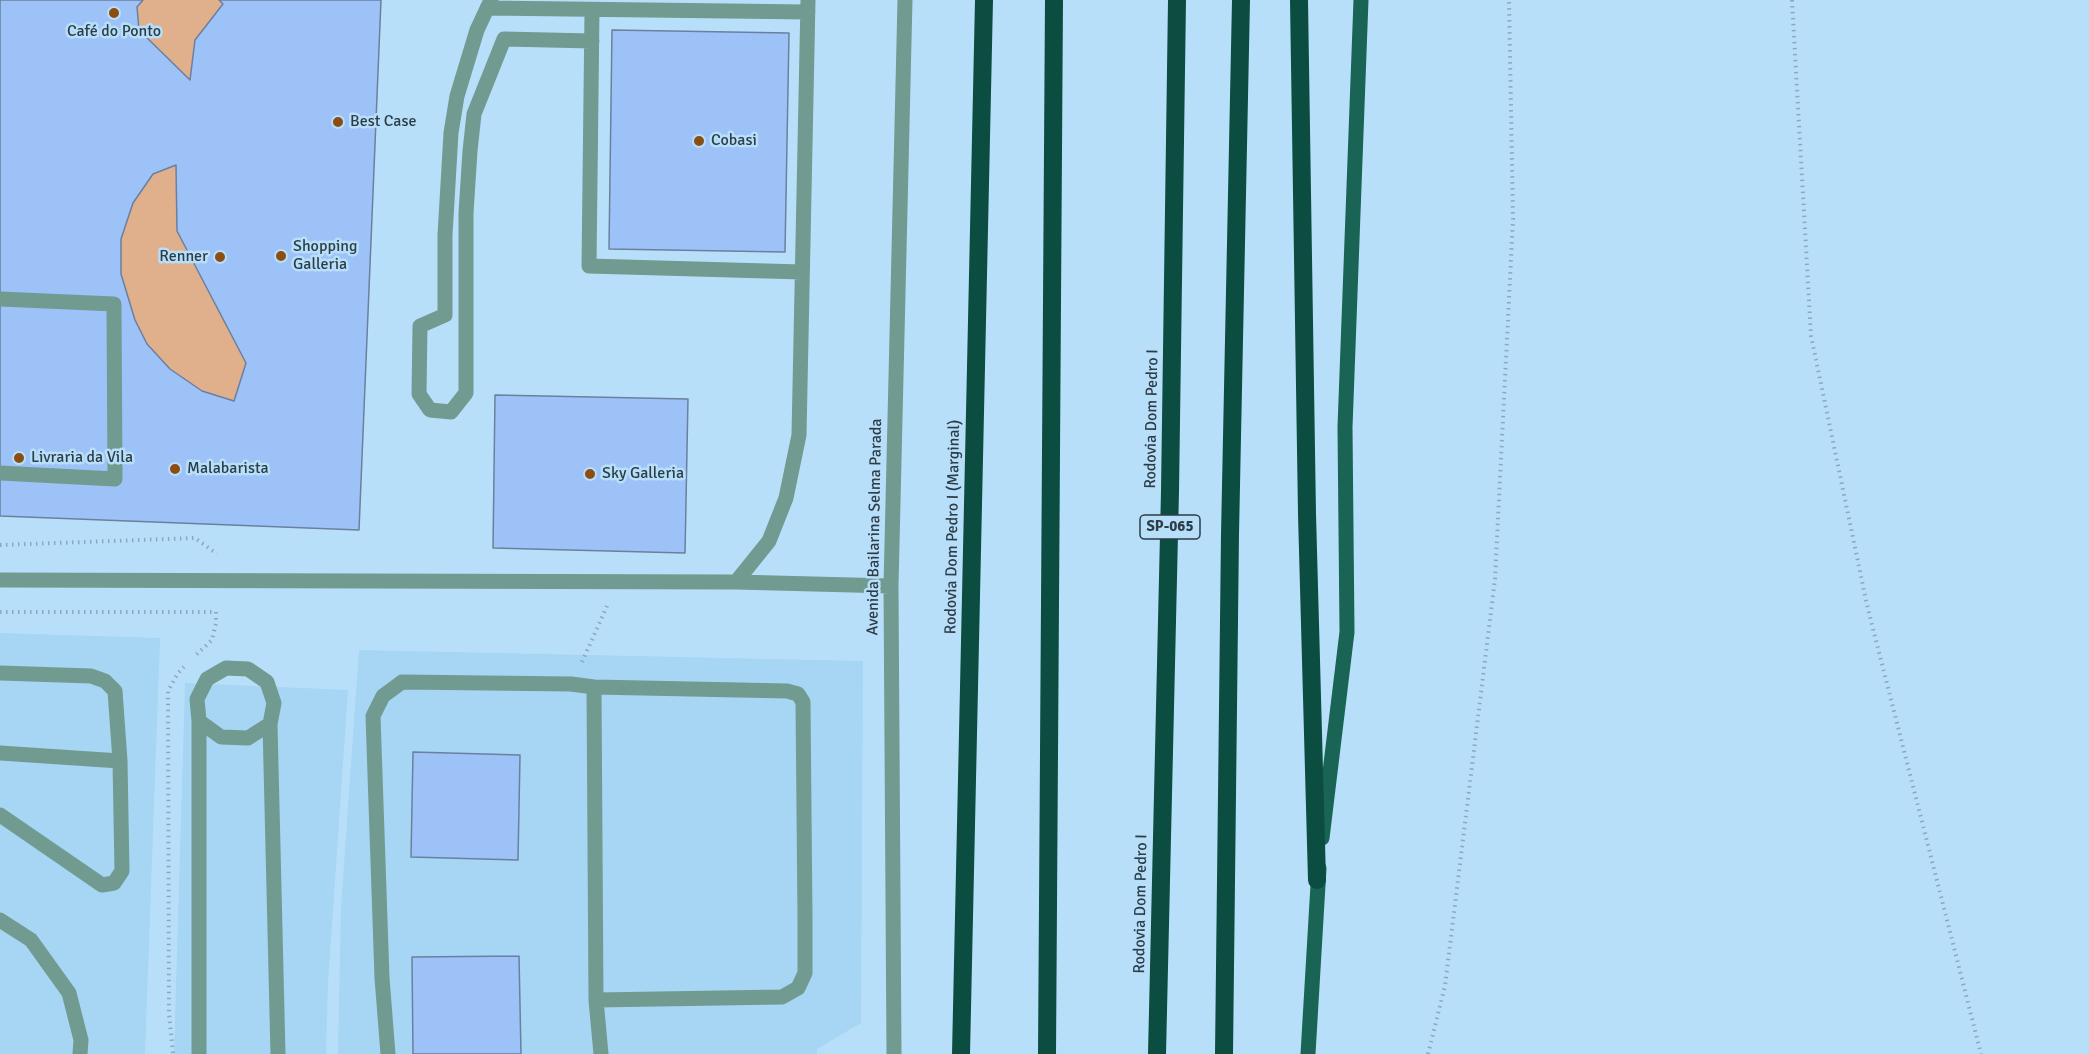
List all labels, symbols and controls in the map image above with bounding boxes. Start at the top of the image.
marker: Café do Ponto [107,6,121,20]
place label: Café do Ponto [67,22,161,42]
place label: Best Case [350,112,416,132]
marker: Best Case [331,115,345,129]
place label: Cobasi [711,131,757,151]
marker: Cobasi [692,134,706,148]
place label: Shopping Galleria [293,237,357,275]
place label: Renner [159,247,208,267]
marker: Shopping Galleria [274,249,288,263]
marker: Renner [213,250,227,264]
street label: Rodovia Dom Pedro I [1141,349,1163,489]
street label: Avenida Bailarina Selma Parada [864,418,886,636]
street label: Rodovia Dom Pedro I (Marginal) [942,420,964,634]
place label: Livraria da Vila [31,448,133,468]
marker: Livraria da Vila [12,451,26,465]
place label: Malabarista [187,459,269,479]
marker: Malabarista [168,462,182,476]
place label: Sky Galleria [602,464,684,484]
marker: Sky Galleria [583,467,597,481]
road number: SP-065 [1140,515,1200,539]
street label: Rodovia Dom Pedro I [1130,834,1152,974]

